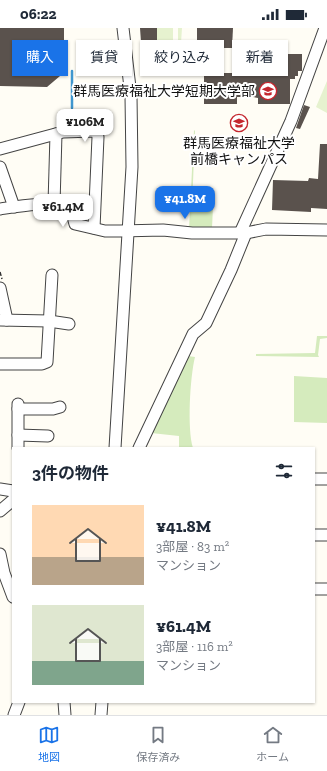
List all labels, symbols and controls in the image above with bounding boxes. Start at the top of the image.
text: 06:22 [20,5,57,23]
chip: 購入 [12,40,68,76]
chip: 賃貸 [76,40,132,76]
chip: 絞り込み [140,40,224,76]
chip: 新着 [232,40,288,76]
school or university icon: 群馬医療福祉大学短期大学部 [258,81,278,101]
place label: 群馬医療福祉大学短期大学部 [73,83,255,100]
pin: ¥106M [57,109,113,143]
school or university icon: 群馬医療福祉大学 前橋キャンパス [229,113,249,133]
text: ¥106M [65,114,105,129]
place label: 群馬医療福祉大学 前橋キャンパス [183,135,295,168]
pin: ¥41.8M [152,186,218,220]
text: ¥41.8M [164,191,206,206]
pin: ¥61.4M [30,194,96,228]
text: ¥61.4M [42,199,84,214]
icon: filters [273,460,295,482]
text: 3件の物件 [32,463,109,483]
text: ¥41.8M [156,516,211,536]
icon: home [64,521,112,569]
text: 3部屋 · 83 m² [156,539,229,554]
text: マンション [156,558,221,573]
text: ¥61.4M [156,616,211,636]
icon: home [64,621,112,669]
text: 3部屋 · 116 m² [156,639,233,654]
text: マンション [156,658,221,673]
tab: 地図 [38,724,60,764]
tab: 保存済み [136,724,180,764]
tab: ホーム [256,724,289,764]

